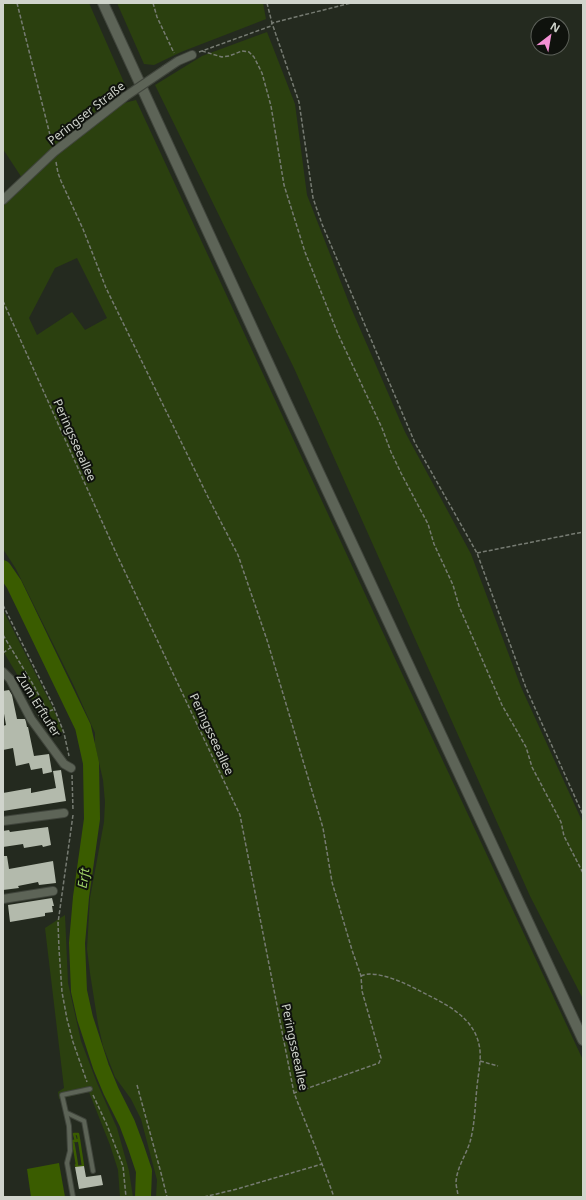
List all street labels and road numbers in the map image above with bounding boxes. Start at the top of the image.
street label: Peringser Straße [44,77,129,149]
street label: Peringsseeallee [49,396,101,484]
street label: Zum Erftufer [13,670,65,740]
street label: Peringsseeallee [186,690,238,778]
street label: Peringsseeallee [277,1002,313,1092]

